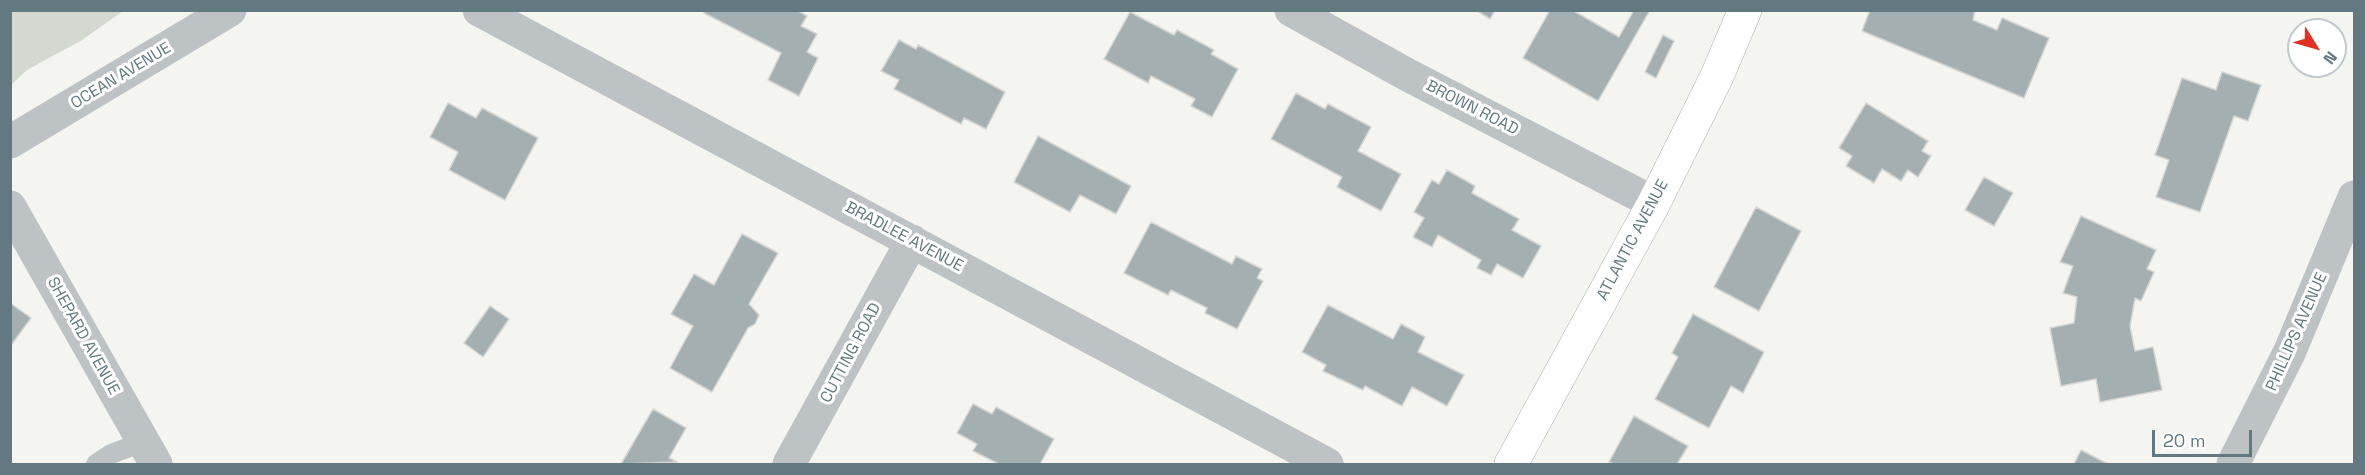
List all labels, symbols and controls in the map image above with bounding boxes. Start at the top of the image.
north arrow [2287,18,2347,78]
street label: OCEAN AVENUE [68,39,174,113]
text: N [2319,47,2342,69]
street label: BROWN ROAD [1422,76,1522,140]
street label: ATLANTIC AVENUE [1593,176,1673,304]
street label: BRADLEE AVENUE [842,198,966,276]
street label: PHILLIPS AVENUE [2262,270,2332,394]
street label: SHEPARD AVENUE [43,274,123,398]
street label: CUTTING ROAD [817,300,885,406]
scale bar [2155,418,2256,456]
text: 20 m [2163,429,2206,452]

